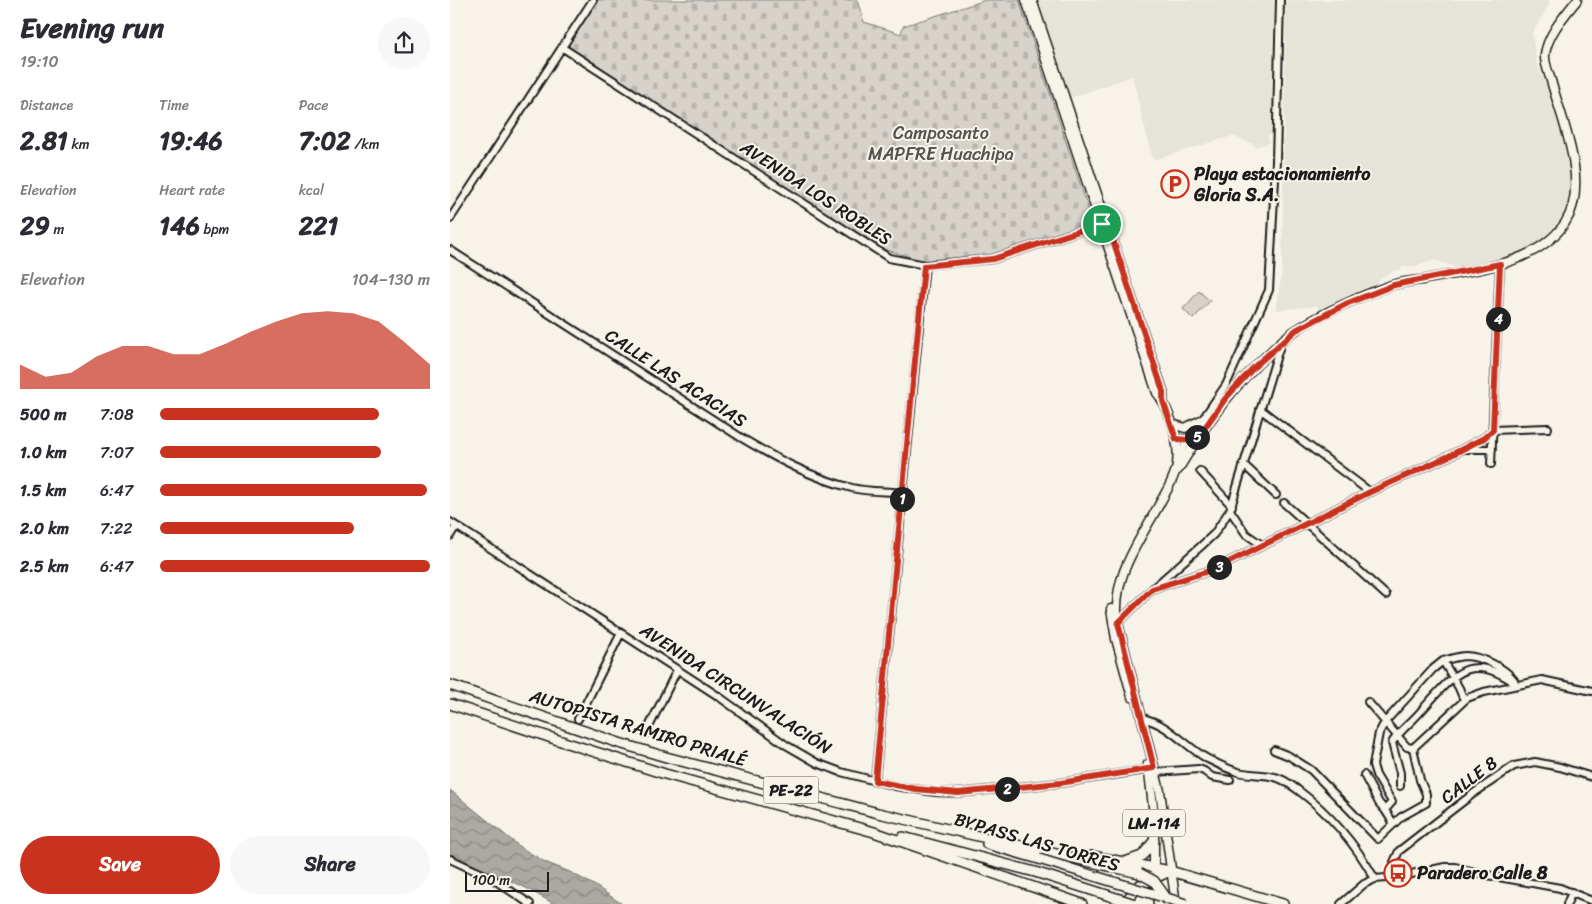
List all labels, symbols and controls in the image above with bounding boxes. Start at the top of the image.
text: Evening run [20,3,164,52]
button: share [378,17,430,69]
text: 19:10 [20,47,59,76]
text: Distance [20,93,73,118]
text: Time [159,93,189,118]
text: Pace [299,93,328,118]
park label: Camposanto MAPFRE Huachipa [868,117,1014,170]
text: 2.81 [20,118,68,163]
text: 19:46 [159,118,223,163]
text: 7:02 [299,118,351,163]
street label: AVENIDA LOS ROBLES [733,131,899,254]
text: km [68,132,90,157]
text: /km [351,132,380,157]
place label: Playa estacionamiento Gloria S.A. [1193,158,1371,211]
parking icon: Playa estacionamiento Gloria S.A. [1160,169,1190,199]
text: Elevation [20,178,77,203]
text: Heart rate [159,178,225,203]
text: kcal [299,178,324,203]
text: 29 [20,203,50,248]
text: 146 [159,203,200,248]
text: 221 [299,203,338,248]
pin [1081,203,1123,245]
icon: arrive [1088,210,1116,238]
text: m [50,217,64,242]
text: bpm [200,217,229,242]
text: Elevation [20,265,85,294]
text: 104–130 m [352,265,430,294]
pin: 4 [1486,306,1510,332]
text: 4 [1494,307,1503,332]
street label: CALLE LAS ACACIAS [598,320,754,436]
text: 500 m [20,400,66,429]
text: 7:08 [100,400,134,429]
pin: 5 [1184,424,1210,450]
text: 5 [1193,425,1202,450]
text: 1.0 km [20,438,67,467]
text: 7:07 [100,438,133,467]
text: 1.5 km [20,476,66,505]
text: 6:47 [100,476,133,505]
pin: 1 [890,486,914,512]
text: 1 [899,487,906,512]
text: 2.0 km [20,514,69,543]
text: 7:22 [100,514,132,543]
text: 2.5 km [20,552,69,581]
text: 6:47 [100,552,133,581]
pin: 3 [1206,554,1232,580]
text: 3 [1216,555,1223,580]
street label: AVENIDA CIRCUNVALACIÓN [633,614,839,764]
street label: AUTOPISTA RAMIRO PRIALÉ [525,679,751,777]
street label: CALLE 8 [1433,748,1505,812]
road number: PE-22 [764,776,818,804]
pin: 2 [994,776,1020,802]
text: 2 [1003,777,1012,802]
street label: BYPASS LAS TORRES [950,803,1124,881]
road number: LM-114 [1123,810,1185,836]
button: Save [20,836,220,894]
button: Share [230,836,430,894]
place label: Paradero Calle 8 [1417,857,1548,889]
bus stop icon: Paradero Calle 8 [1383,858,1413,888]
text: 100 m [472,868,510,893]
scale bar [465,869,549,892]

